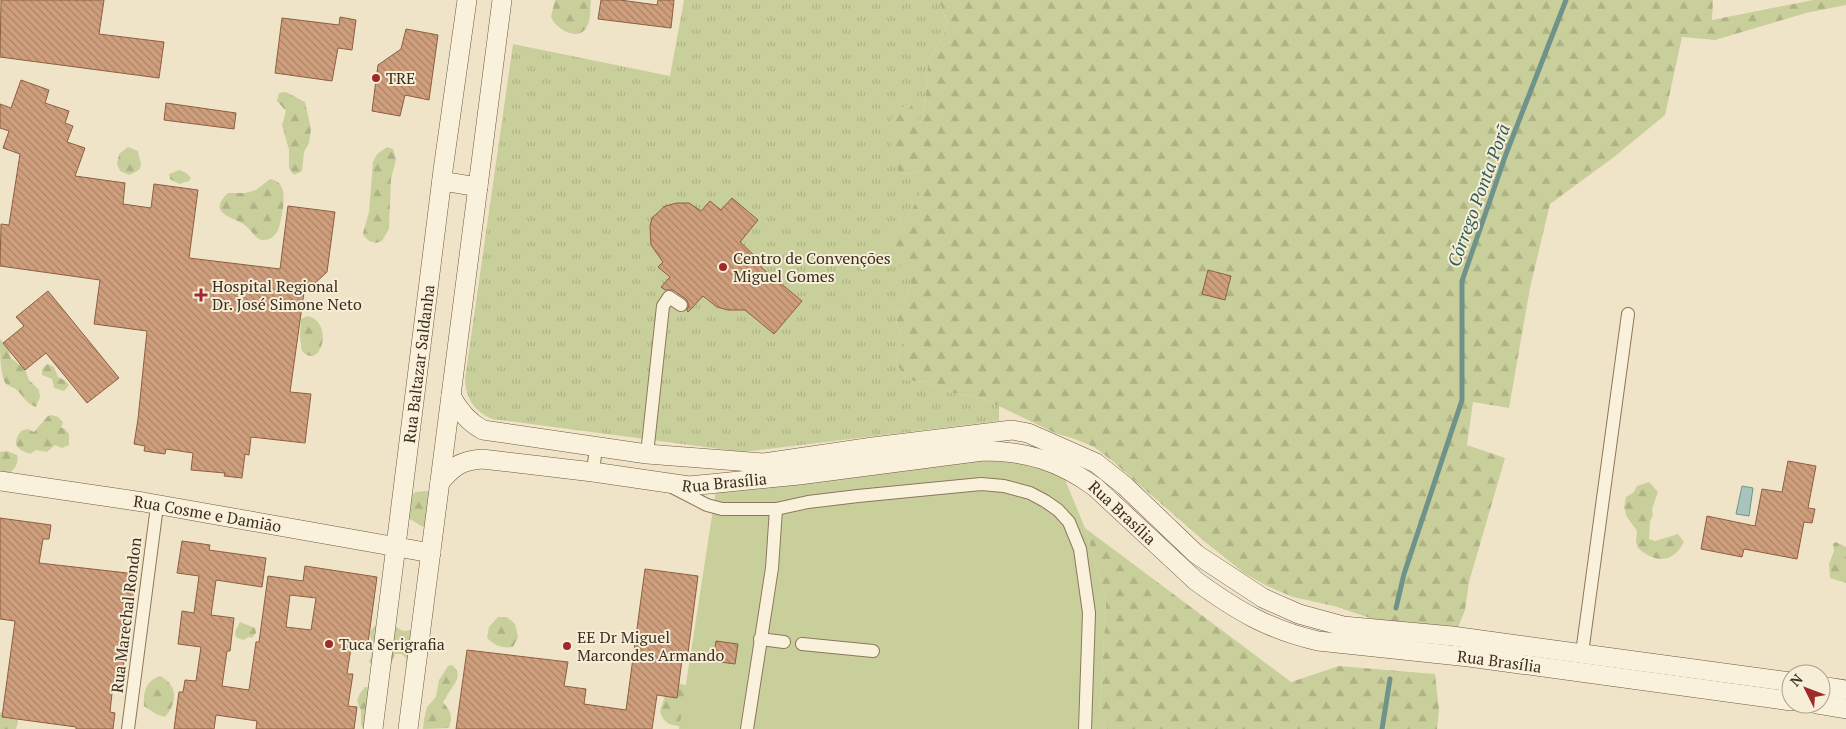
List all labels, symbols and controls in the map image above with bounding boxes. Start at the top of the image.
place label: TRE [386,67,415,89]
marker: TRE [370,72,382,84]
water label: Córrego Ponta Porã [1441,120,1515,270]
place label: Centro de Convenções Miguel Gomes [733,247,891,287]
marker: Centro de Convenções Miguel Gomes [717,261,729,273]
place label: Hospital Regional Dr. José Simone Neto [212,275,362,315]
street label: Rua Baltazar Saldanha [398,283,440,444]
marker: Hospital Regional Dr. José Simone Neto [194,288,208,302]
street label: Rua Brasília [681,467,768,497]
street label: Rua Brasília [1084,476,1161,550]
street label: Rua Cosme e Damião [132,490,283,537]
street label: Rua Marechal Rondon [106,535,147,694]
place label: EE Dr Miguel Marcondes Armando [577,626,724,666]
place label: Tuca Serigrafia [339,633,445,655]
marker: Tuca Serigrafia [323,638,335,650]
marker: EE Dr Miguel Marcondes Armando [561,640,573,652]
street label: Rua Brasília [1456,645,1543,678]
north arrow [1781,664,1831,714]
text: N [1785,669,1807,690]

